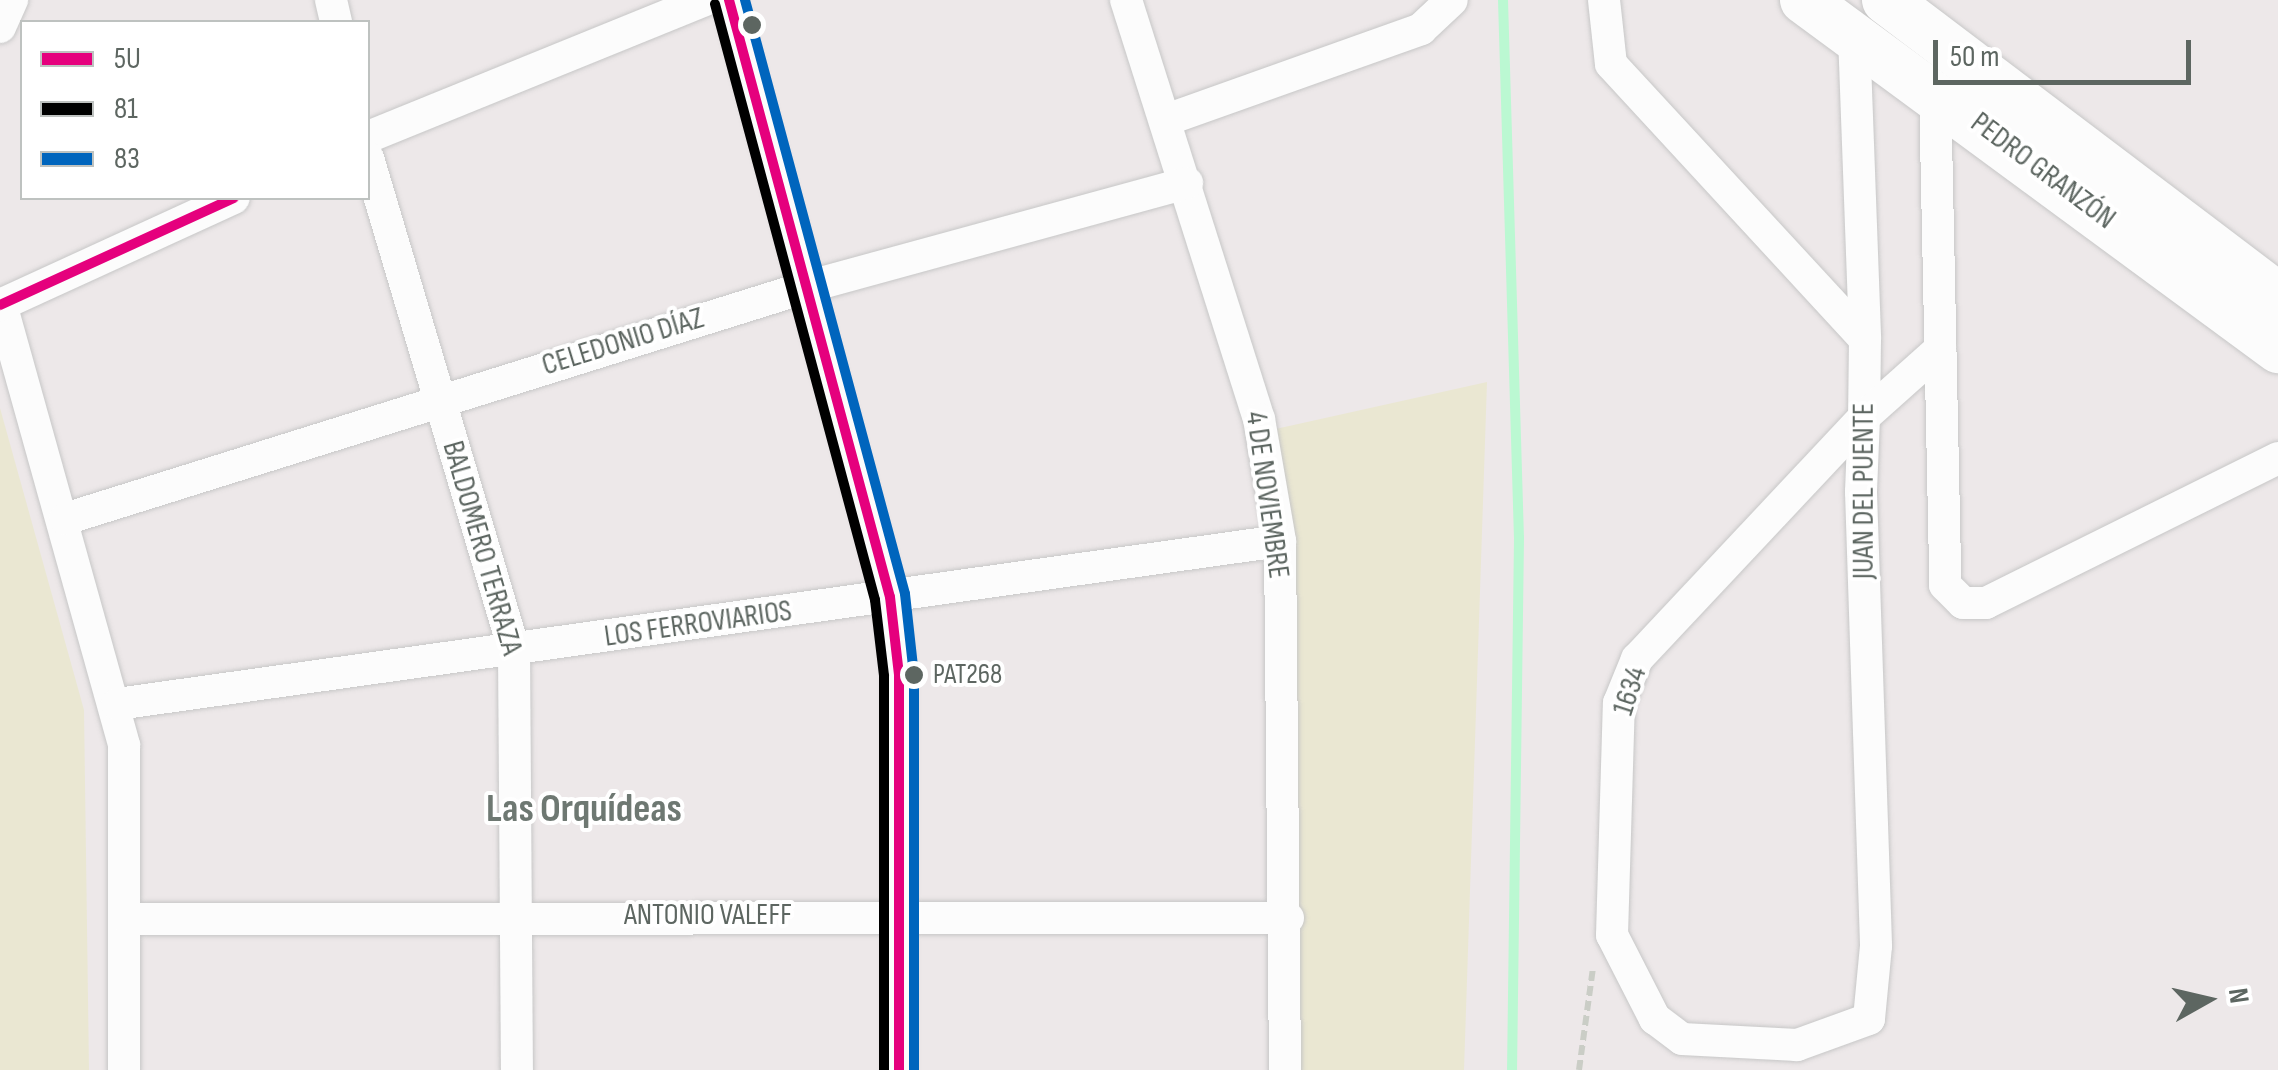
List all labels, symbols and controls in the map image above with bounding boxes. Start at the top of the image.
unlabelled marker [742,15,762,35]
legend [20,20,370,200]
scale bar [1938,20,2196,82]
text: 50 m [1950,39,1999,75]
text: 5U [114,41,141,77]
text: 81 [114,91,138,127]
street label: PEDRO GRANZÓN [1964,105,2122,237]
text: 83 [114,141,140,177]
street label: CELEDONIO DÍAZ [538,300,708,384]
street label: JUAN DEL PUENTE [1846,403,1882,579]
street label: 4 DE NOVIEMBRE [1237,409,1297,581]
street label: BALDOMERO TERRAZA [434,437,530,659]
street label: LOS FERROVIARIOS [602,593,794,655]
place label: PAT268 [933,658,1002,692]
street label: 1634 [1605,662,1655,720]
marker: PAT268 [904,665,924,685]
district label: Las Orquídeas [486,785,682,833]
street label: ANTONIO VALEFF [624,897,792,933]
north arrow [2158,950,2258,1050]
text: N [2221,986,2256,1005]

